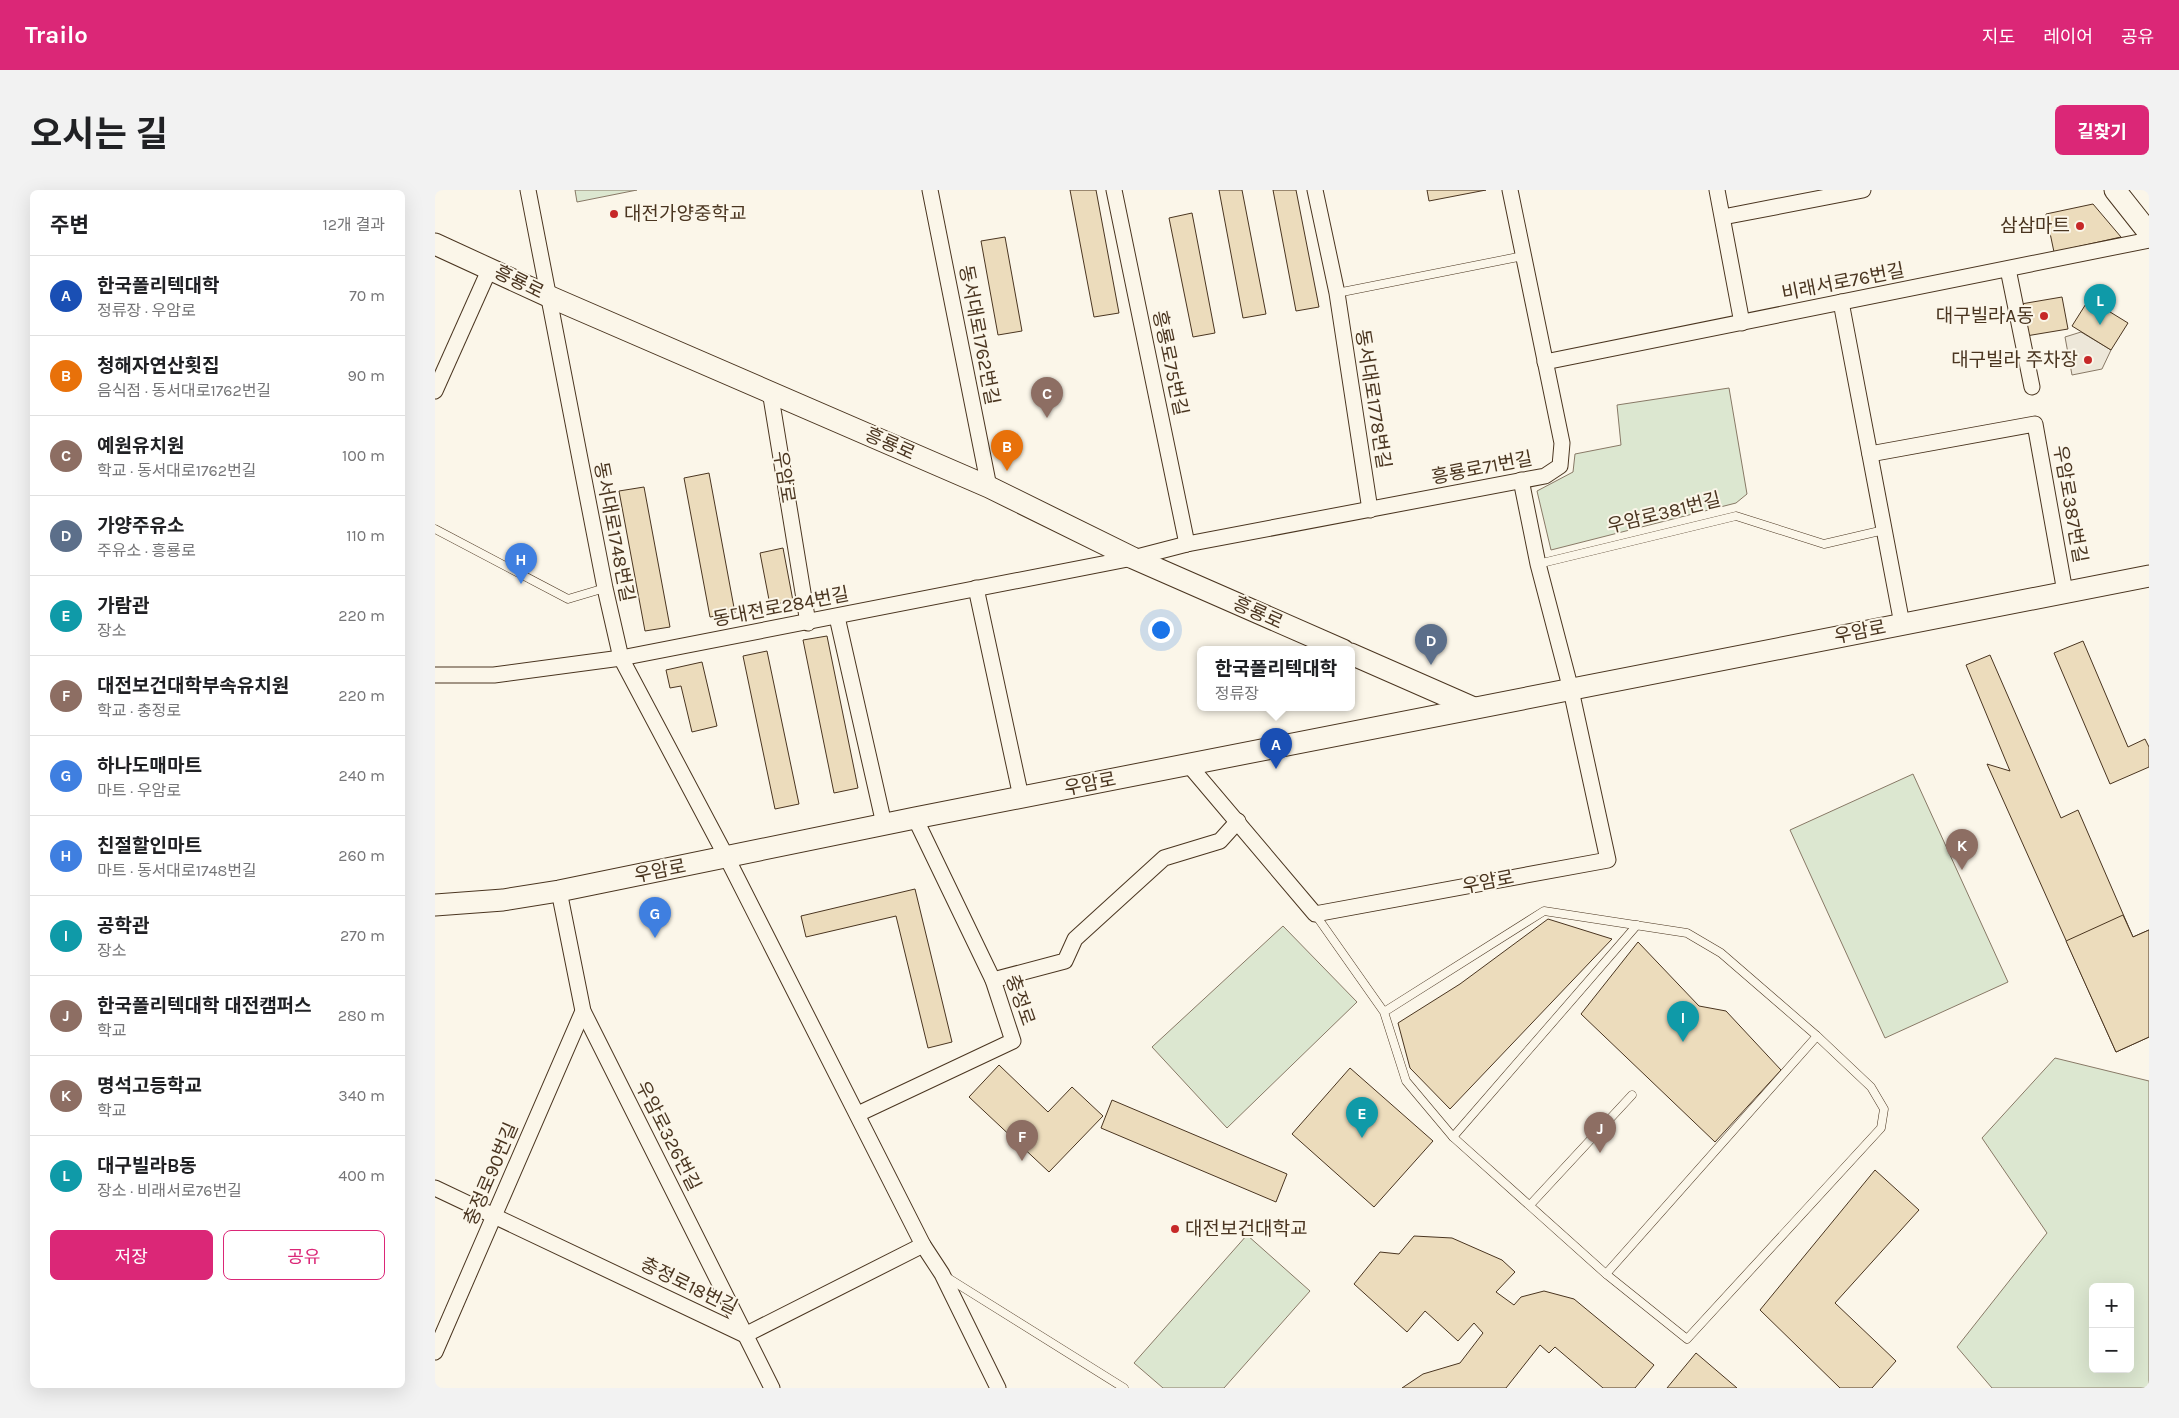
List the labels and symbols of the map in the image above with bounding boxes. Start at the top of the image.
place label: 대전가양중학교 [624,203,746,225]
marker: 대전가양중학교 [608,208,620,220]
place label: 삼삼마트 [2000,215,2070,237]
marker: 삼삼마트 [2074,220,2086,232]
street label: 비래서로76번길 [1780,259,1906,305]
street label: 흥룡로 [491,261,547,303]
street label: 동서대로1762번길 [955,263,1003,407]
pin: L [2084,284,2116,325]
place label: 대구빌라A동 [1936,305,2034,327]
street label: 흥룡로75번길 [1148,308,1192,418]
marker: 대구빌라A동 [2038,310,2050,322]
street label: 동서대로1778번길 [1351,328,1395,470]
place label: 대구빌라 주차장 [1951,349,2078,371]
marker: 대구빌라 주차장 [2082,354,2094,366]
pin: C [1031,377,1063,418]
street label: 흥룡로 [862,423,918,465]
pin: B [991,430,1023,471]
street label: 우암로387번길 [2049,443,2091,565]
street label: 흥룡로71번길 [1430,447,1534,489]
street label: 우암로 [769,449,799,505]
street label: 동서대로1748번길 [590,460,638,604]
street label: 우암로381번길 [1605,488,1723,538]
pin: H [505,543,537,584]
street label: 동대전로284번길 [711,583,851,631]
street label: 흥룡로 [1230,592,1286,634]
street label: 우암로 [1832,616,1888,648]
your location [1148,617,1174,643]
pin: D [1415,624,1447,665]
pin: A [1260,728,1292,769]
street label: 우암로 [1062,768,1118,800]
pin: K [1946,829,1978,870]
street label: 우암로 [632,855,688,887]
street label: 우암로 [1460,866,1516,898]
pin: G [639,897,671,938]
street label: 충정로 [1001,972,1039,1028]
pin: I [1667,1001,1699,1042]
street label: 우암로326번길 [631,1077,705,1195]
pin: E [1346,1097,1378,1138]
pin: J [1584,1112,1616,1153]
street label: 충정로90번길 [459,1119,523,1229]
pin: F [1006,1120,1038,1161]
place label: 대전보건대학교 [1185,1218,1307,1240]
marker: 대전보건대학교 [1169,1223,1181,1235]
street label: 충정로18번길 [637,1253,741,1319]

